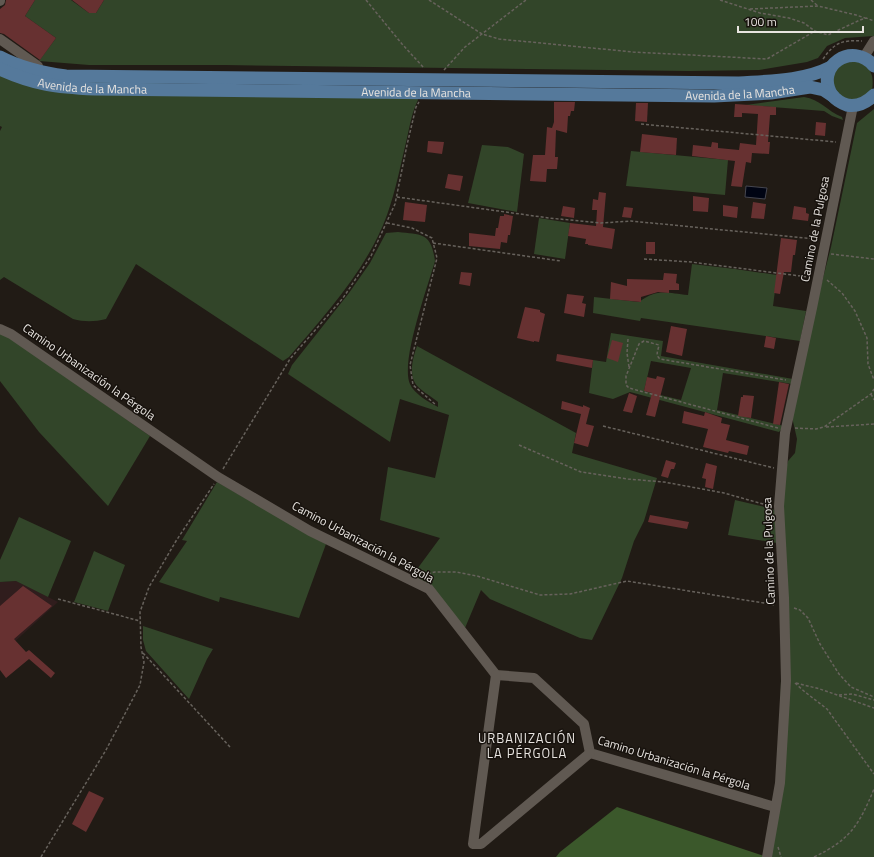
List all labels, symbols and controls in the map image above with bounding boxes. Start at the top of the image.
scale bar [738,8,863,34]
text: 100 m [744,12,777,31]
street label: Avenida de la Mancha [36,73,147,99]
street label: Avenida de la Mancha [685,79,796,105]
street label: Avenida de la Mancha [361,82,471,102]
street label: Camino de la Pulgosa [795,174,834,283]
street label: Camino Urbanización la Pérgola [19,318,160,425]
street label: Camino Urbanización la Pérgola [289,496,438,587]
street label: Camino de la Pulgosa [757,497,780,605]
district label: URBANIZACIÓN LA PÉRGOLA [478,728,576,763]
street label: Camino Urbanización la Pérgola [596,730,753,795]

